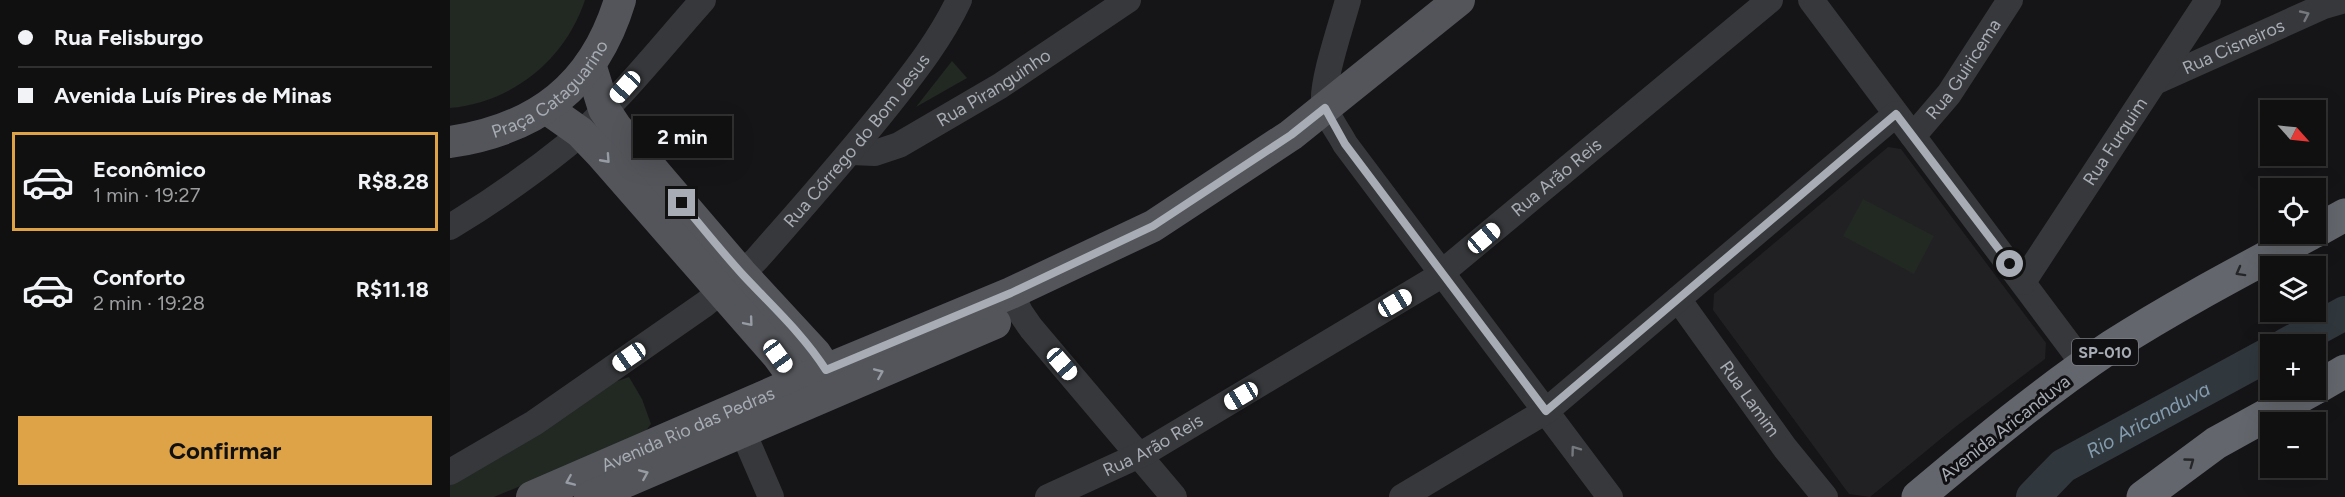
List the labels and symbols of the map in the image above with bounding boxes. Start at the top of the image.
one-way arrow [2298,10,2309,22]
street label: Rua Cisneiros [2179,14,2288,79]
street label: Rua Guiricema [1921,15,2006,124]
street label: Praça Cataguarino [489,36,613,143]
street label: Rua Piranguinho [933,44,1055,132]
street label: Rua Córrego do Bom Jesus [779,50,935,232]
car [606,68,644,106]
street label: Rua Furquim [2078,93,2152,190]
north arrow [2260,100,2326,166]
callout: 2 min [632,116,732,158]
street label: Rua Arão Reis [1507,133,1606,221]
one-way arrow [599,152,610,163]
route end [668,189,695,216]
car [1464,220,1504,256]
route start [1996,250,2023,277]
one-way arrow [2236,265,2246,276]
car [1375,286,1415,320]
one-way arrow [741,315,752,326]
car [760,336,796,376]
car [609,339,649,375]
road number: SP-010 [2072,339,2138,365]
car [1043,345,1081,383]
street label: Rua Lamim [1715,357,1784,441]
one-way arrow [873,368,884,380]
street label: Avenida Aricanduva [1935,370,2075,486]
water label: Rio Aricanduva [2082,376,2214,463]
car [1221,379,1261,413]
street label: Avenida Rio das Pedras [598,382,778,477]
street label: Rua Arão Reis [1099,409,1207,481]
one-way arrow [1571,446,1582,457]
one-way arrow [2184,459,2195,470]
one-way arrow [638,469,649,481]
one-way arrow [565,474,576,486]

